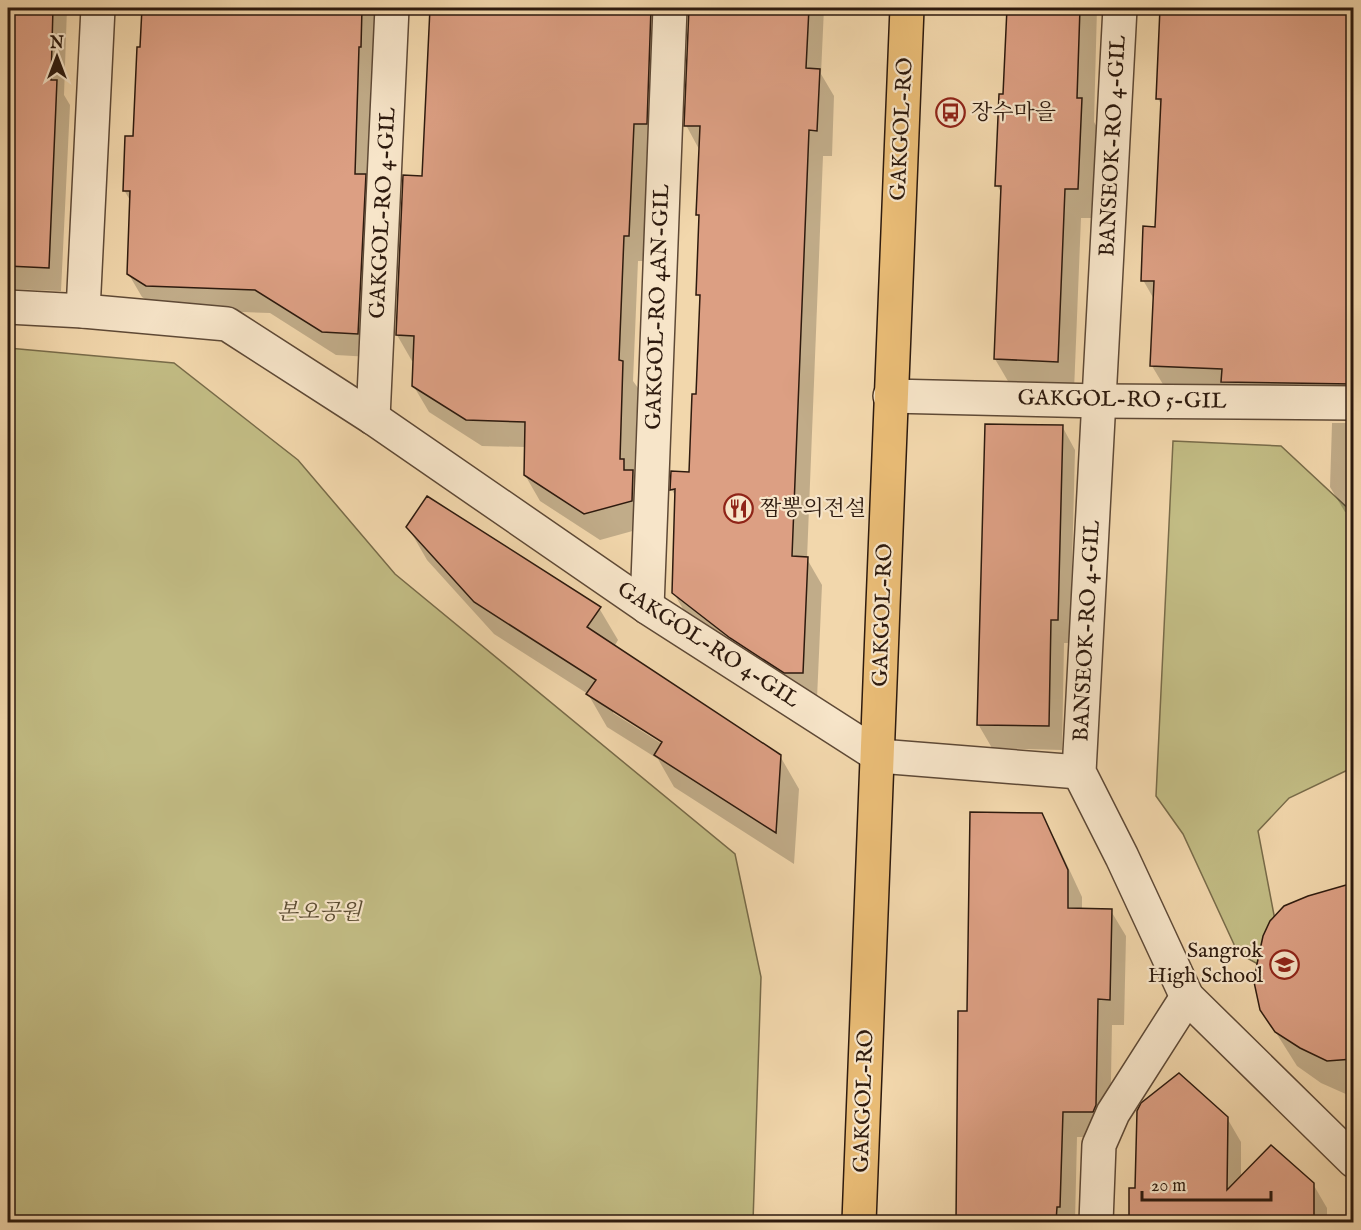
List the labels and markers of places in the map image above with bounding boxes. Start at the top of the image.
bus stop icon: 장수마을 [934,97,966,129]
place label: 장수마을 [971,99,1056,127]
restaurant icon: 짬뽕의전설 [723,493,755,525]
place label: 짬뽕의전설 [760,495,866,523]
place label: Sangrok High School [1148,937,1263,990]
school or university icon: Sangrok High School [1268,948,1300,980]

